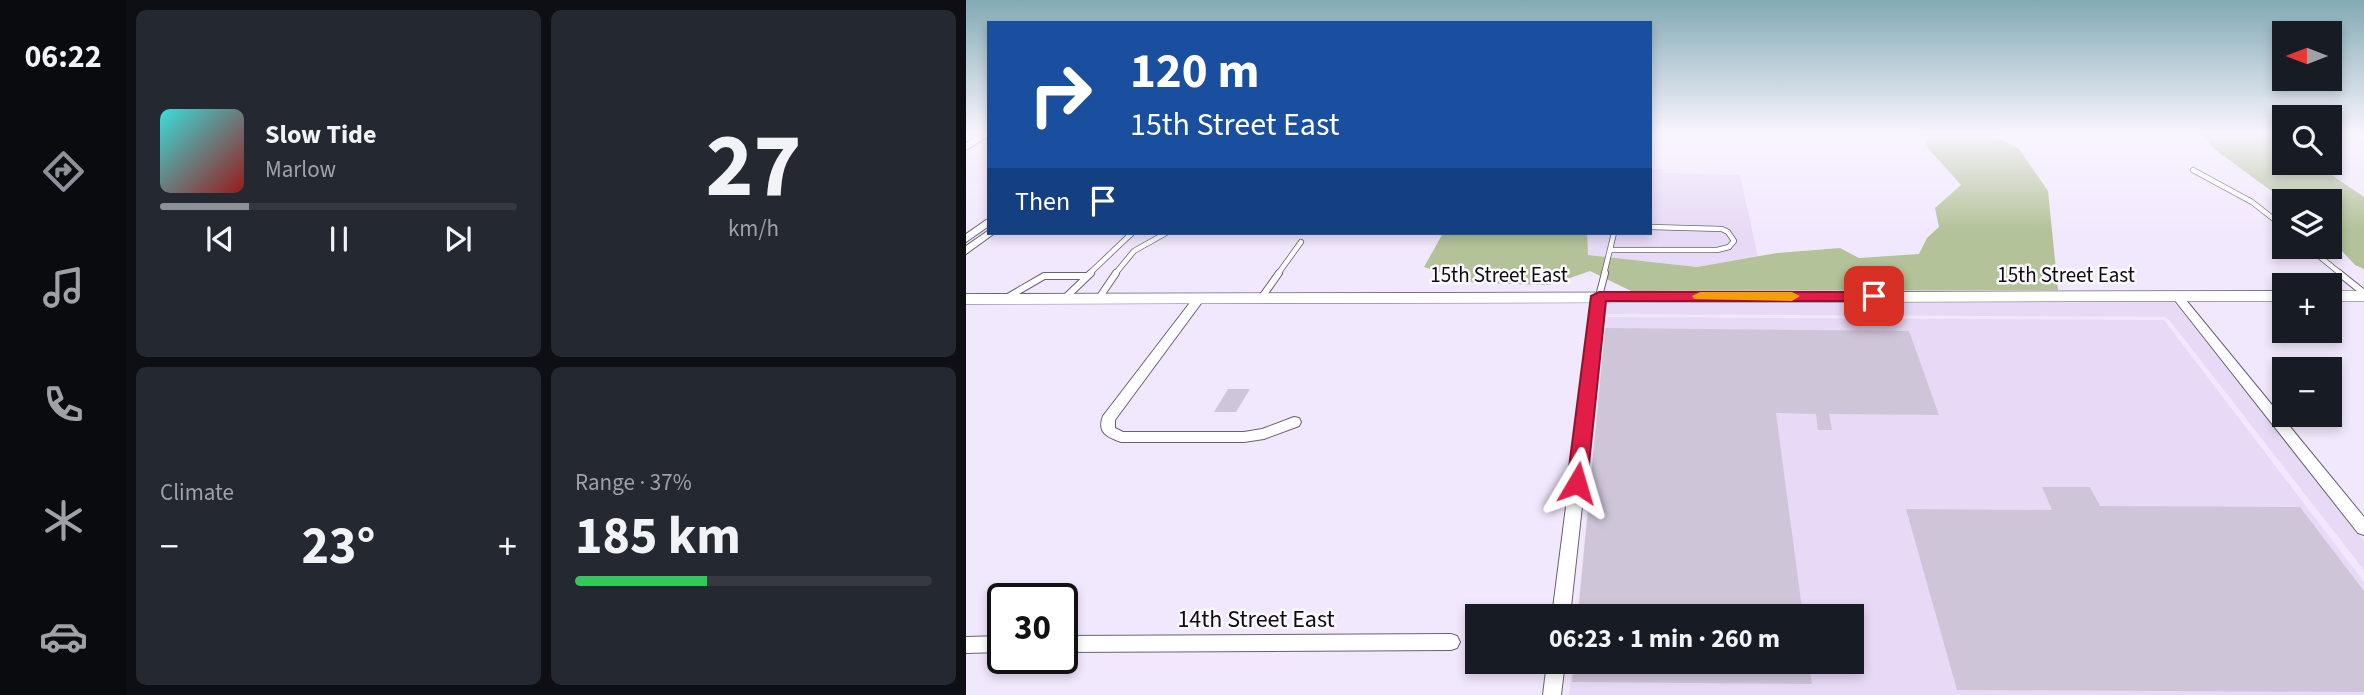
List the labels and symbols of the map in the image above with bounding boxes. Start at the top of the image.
north arrow [2272,21,2342,91]
street label: 15th Street East [1430,260,1568,290]
street label: 15th Street East [1997,260,2135,290]
pin [1844,266,1904,326]
position arrow [1540,446,1614,520]
speed limit sign: 30 [987,583,1078,674]
street label: 14th Street East [1177,602,1335,637]

